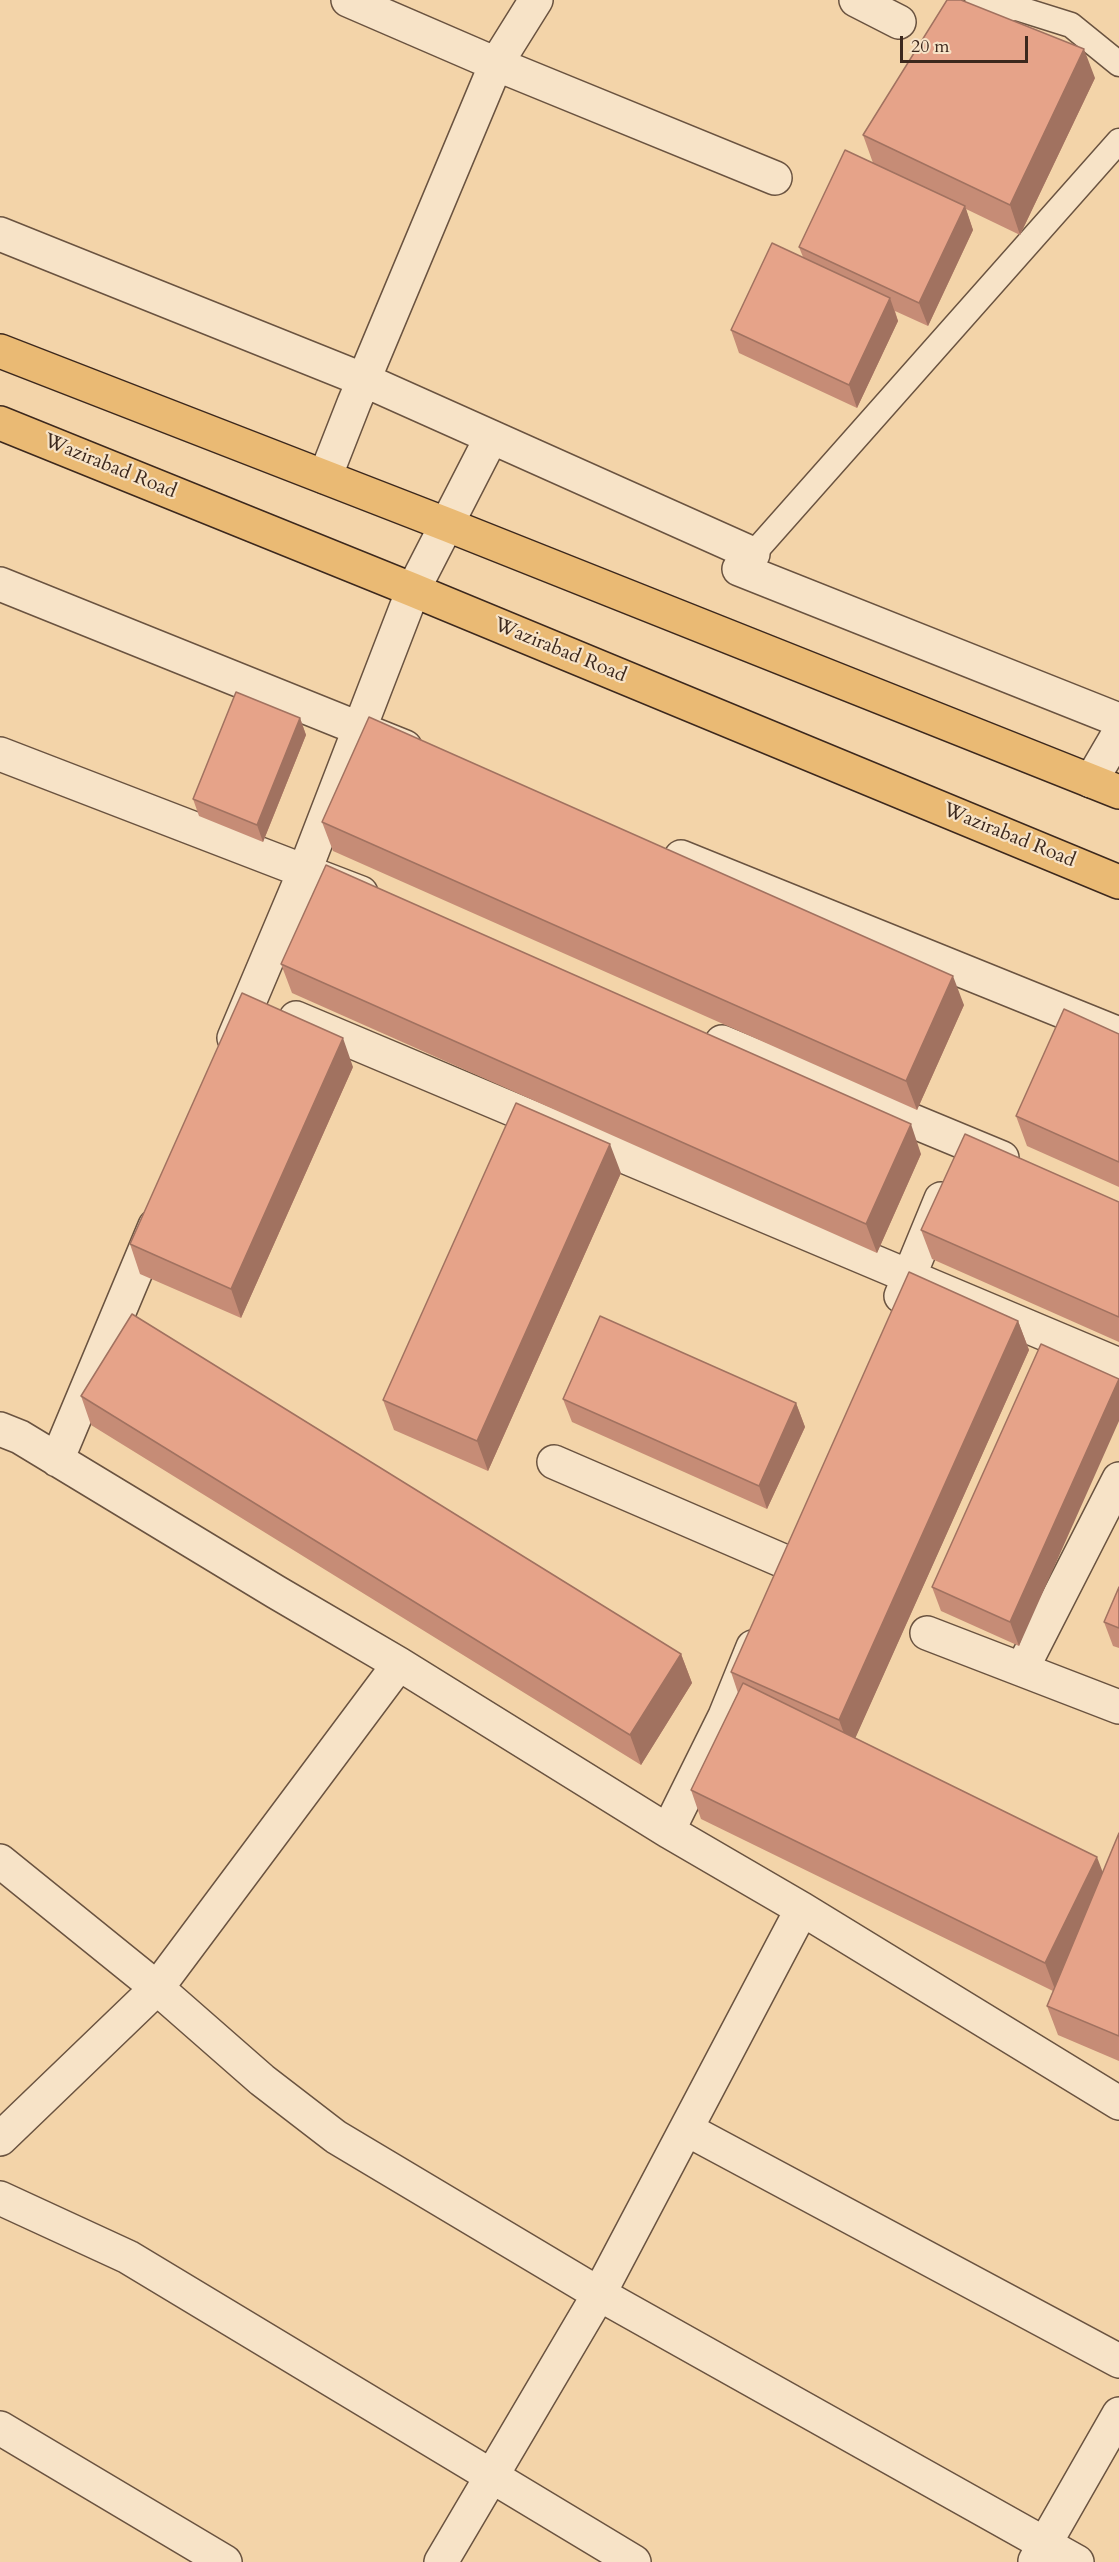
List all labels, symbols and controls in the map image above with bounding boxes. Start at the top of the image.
scale bar [903,24,1030,62]
text: 20 m [911,34,950,59]
street label: Wazirabad Road [40,430,180,504]
street label: Wazirabad Road [490,614,630,688]
street label: Wazirabad Road [939,799,1079,873]

